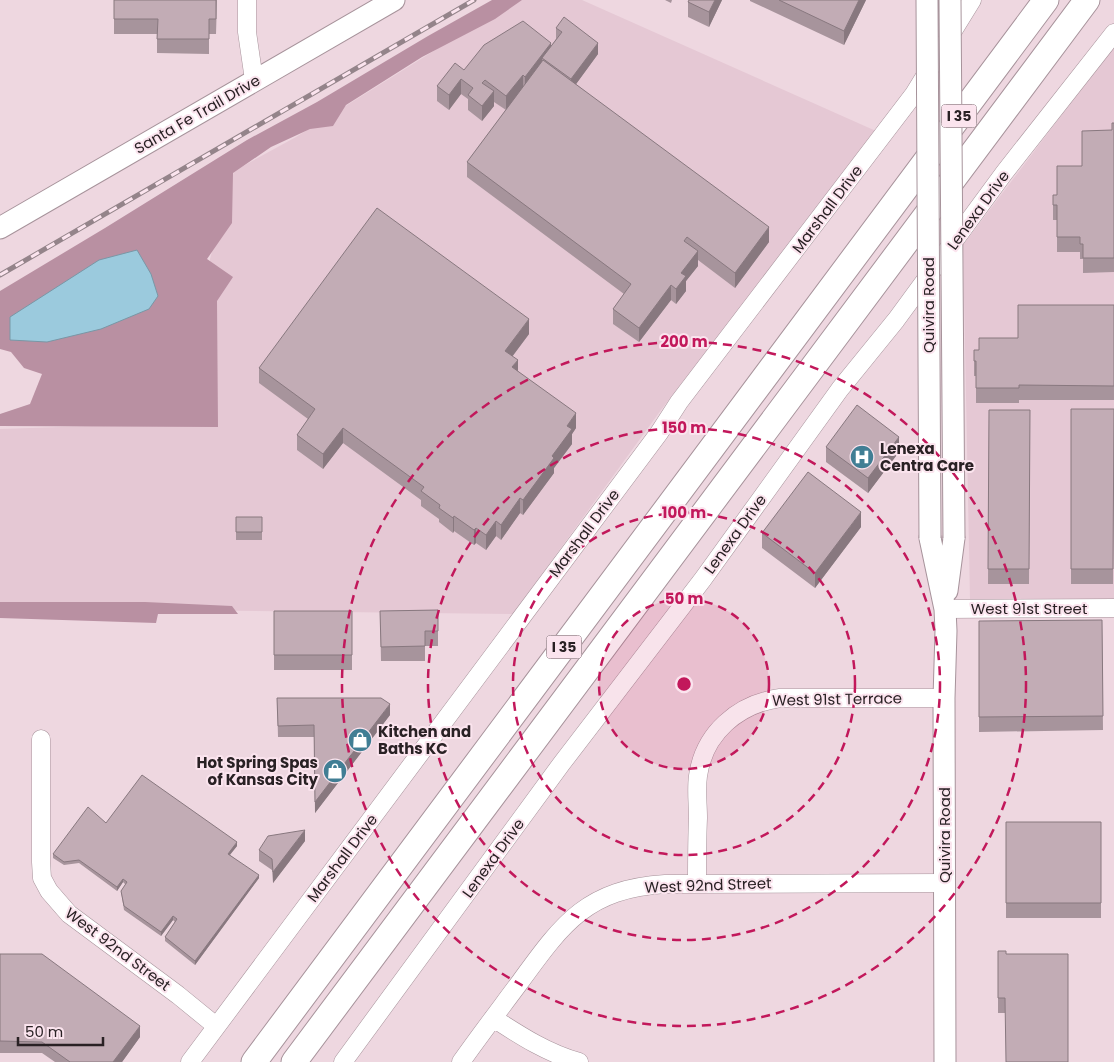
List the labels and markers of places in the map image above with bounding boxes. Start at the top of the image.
place label: Lenexa Centra Care [880,438,974,476]
hospital icon: Lenexa Centra Care [849,444,875,470]
centre of rings [675,675,693,693]
place label: Kitchen and Baths KC [378,721,471,759]
shop icon: Kitchen and Baths KC [347,727,373,753]
place label: Hot Spring Spas of Kansas City [197,752,319,790]
shop icon: Hot Spring Spas of Kansas City [322,758,348,784]

